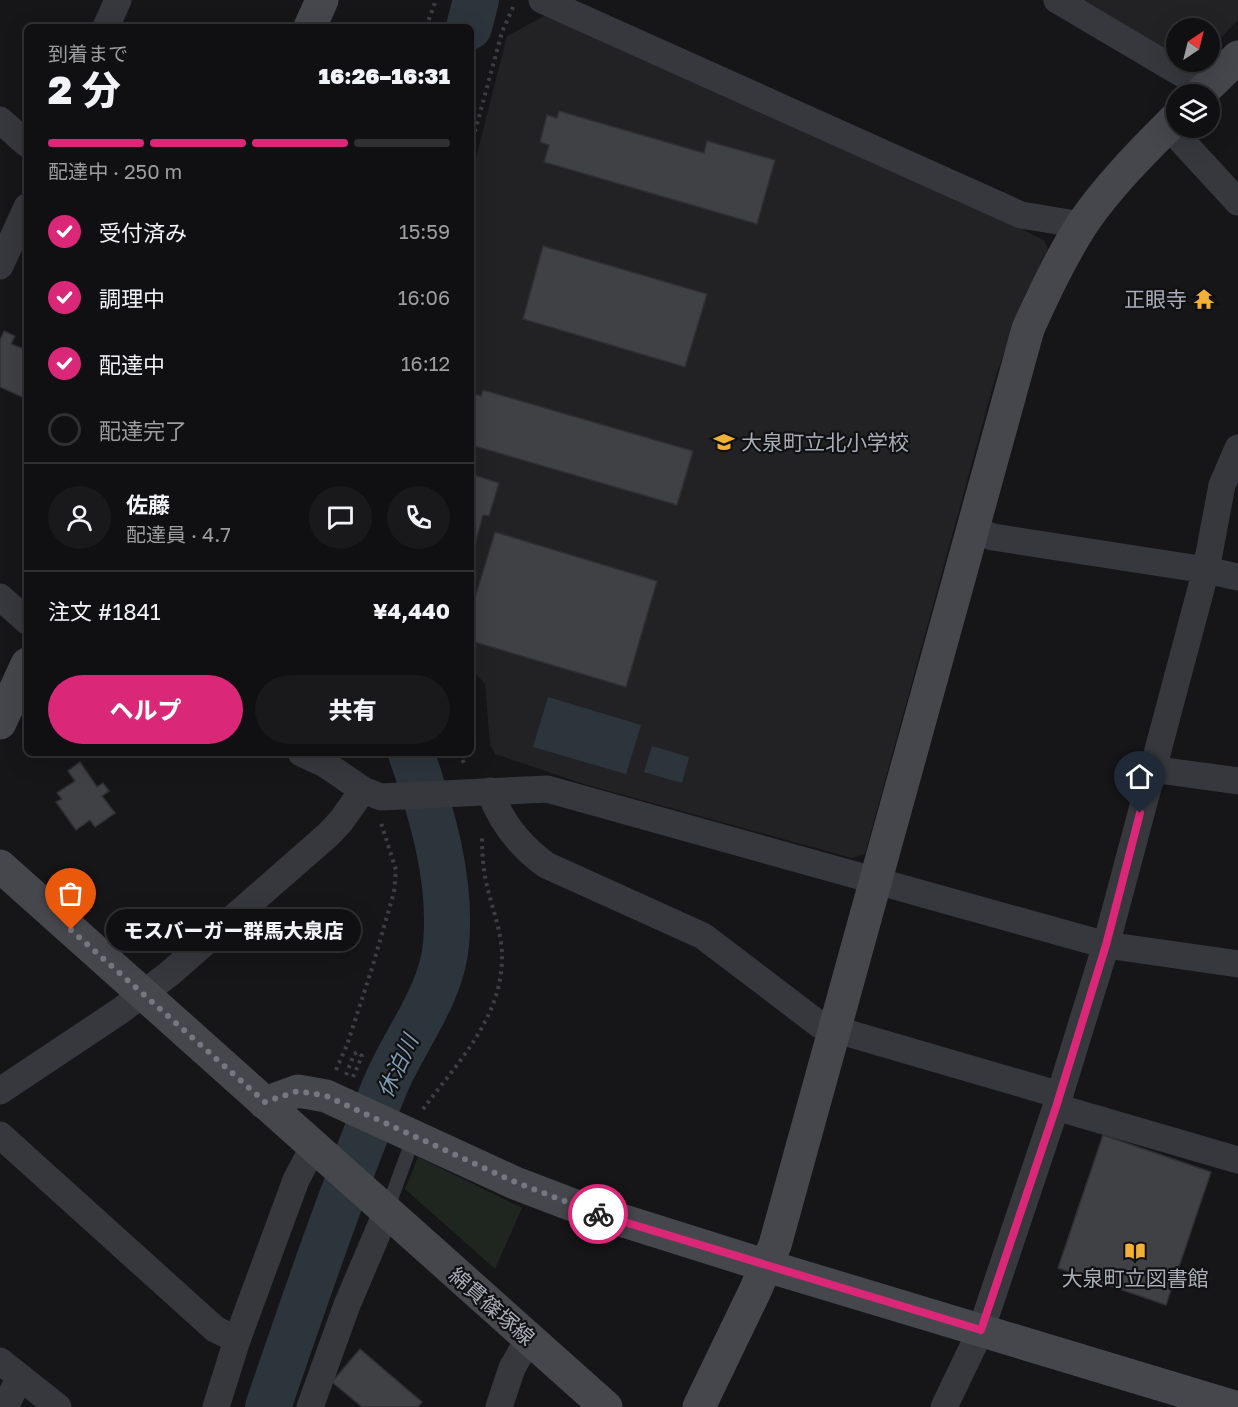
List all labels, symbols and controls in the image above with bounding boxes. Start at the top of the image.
north arrow [1166,18,1220,72]
map controls [1166,18,1220,138]
text: 到着まで [48,41,128,65]
text: 16:26–16:31 [318,62,450,89]
text: 2 分 [48,66,121,113]
button: layers [1166,84,1220,138]
text: 配達中 · 250 m [48,159,182,183]
icon: check [48,215,81,248]
text: 受付済み [99,219,187,246]
text: 15:59 [399,219,450,243]
icon: check [48,281,81,314]
text: 調理中 [99,285,165,312]
text: 16:06 [398,285,450,309]
place label: 正眼寺 [1124,286,1187,312]
temple icon: 正眼寺 [1192,287,1216,311]
icon: check [48,347,81,380]
text: 配達中 [99,351,165,378]
text: 16:12 [401,351,450,375]
text: 配達完了 [99,417,187,444]
place label: 大泉町立北小学校 [741,429,909,455]
school or university icon: 大泉町立北小学校 [712,430,736,454]
button: person [48,486,111,549]
button: chat [309,486,372,549]
button: phone [387,486,450,549]
text: 佐藤 [126,491,170,518]
text: 配達員 · 4.7 [126,522,231,546]
text: ¥4,440 [373,597,450,624]
text: 注文 #1841 [48,598,161,625]
button: ヘルプ [48,675,243,744]
button: 共有 [255,675,450,744]
pin [1114,751,1165,813]
icon: home [1123,760,1156,793]
pin [45,868,96,930]
icon: bag [54,877,87,910]
callout: モスバーガー群馬大泉店 [107,909,362,951]
text: モスバーガー群馬大泉店 [124,918,344,942]
water label: 休泊川 [371,1029,424,1102]
courier [568,1184,628,1244]
icon: bike [582,1198,615,1231]
library icon: 大泉町立図書館 [1123,1239,1147,1263]
street label: 綿貫篠塚線 [444,1262,540,1350]
place label: 大泉町立図書館 [1062,1265,1209,1291]

